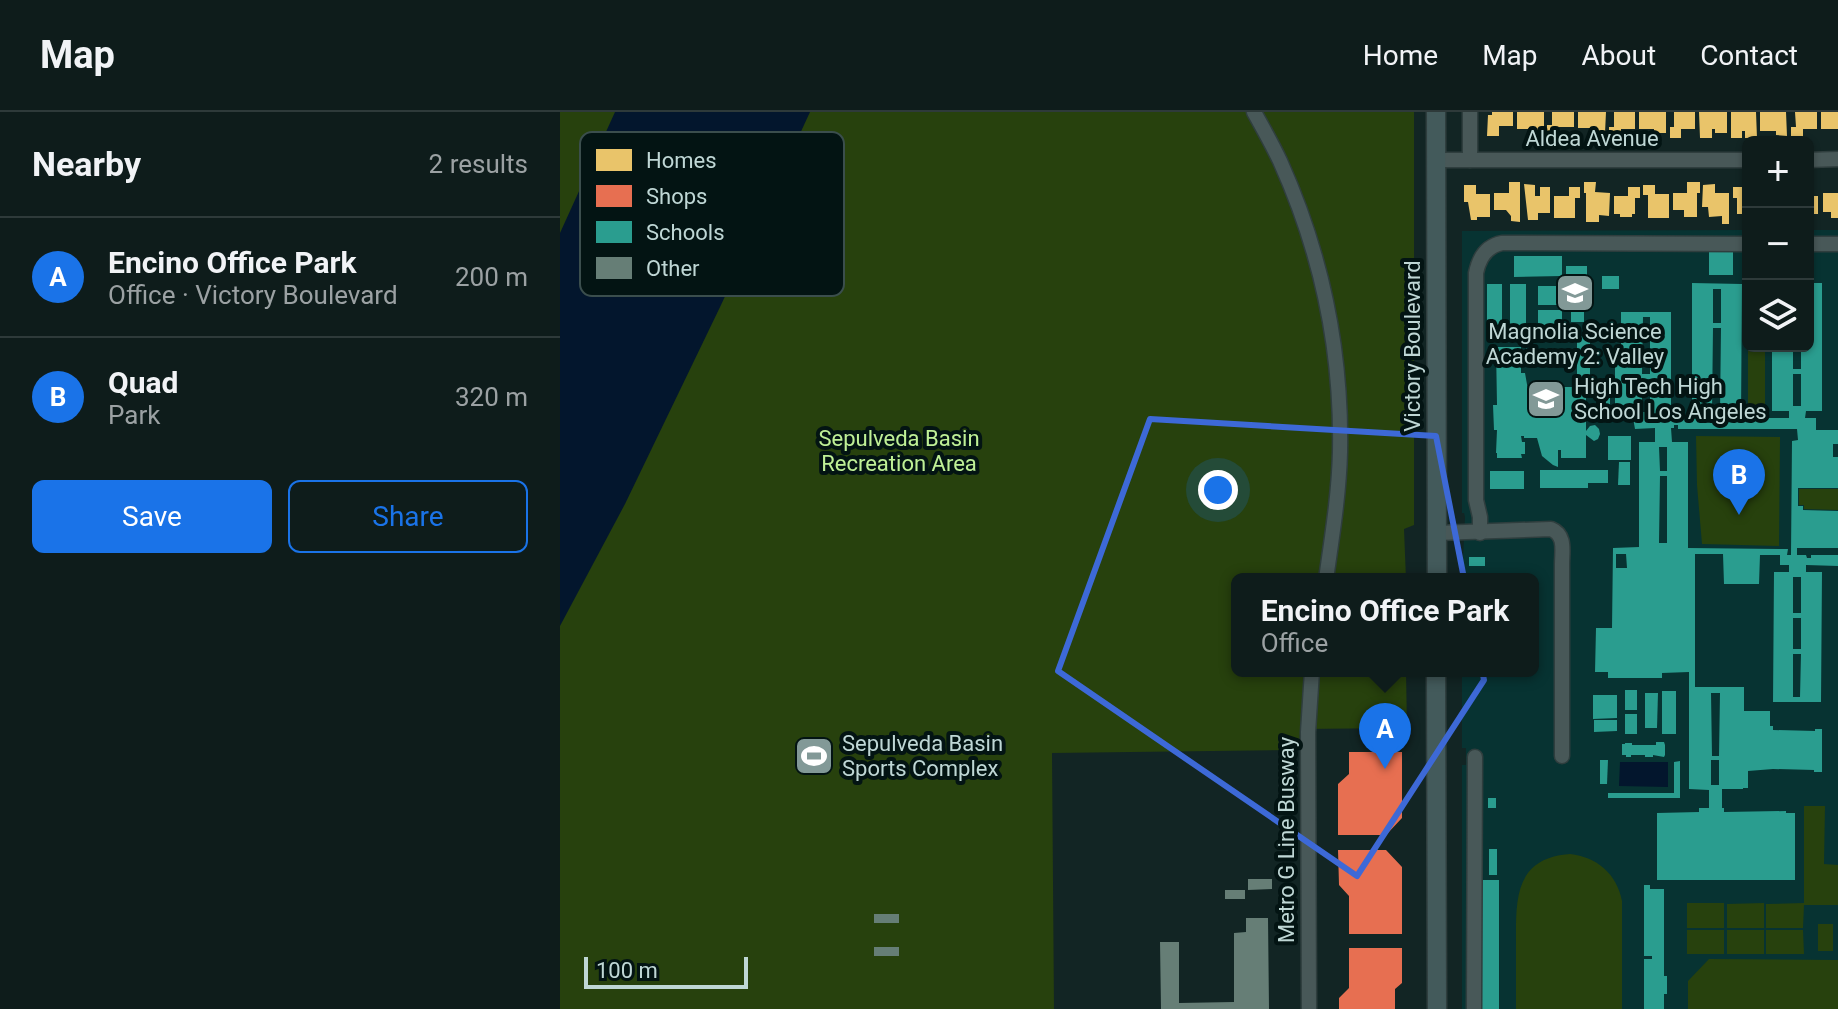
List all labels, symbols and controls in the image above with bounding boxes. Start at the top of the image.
text: Map [40,33,115,77]
text: Home [1363,39,1438,72]
text: Map [1482,39,1538,72]
text: About [1582,39,1656,72]
text: Contact [1700,39,1798,72]
street label: Aldea Avenue [1525,126,1659,151]
legend [580,132,844,296]
map controls [1742,136,1814,352]
button: + [1742,136,1814,208]
text: Nearby [32,144,141,184]
text: Homes [646,148,717,173]
text: 2 results [429,149,528,179]
text: Shops [646,184,707,209]
button: − [1742,208,1814,280]
text: Schools [646,220,725,245]
text: Encino Office Park [108,245,357,280]
text: Other [646,256,700,281]
street label: Victory Boulevard [1400,260,1425,432]
text: A [49,262,67,292]
text: 200 m [455,262,528,292]
school or university icon: Magnolia Science Academy 2: Valley [1554,272,1596,314]
text: Office · Victory Boulevard [108,280,398,310]
button: layers [1742,280,1814,352]
place label: Magnolia Science Academy 2: Valley [1486,319,1665,369]
text: Quad [108,365,178,400]
place label: High Tech High School Los Angeles [1574,374,1767,424]
school or university icon: High Tech High School Los Angeles [1525,378,1567,420]
text: B [50,382,66,412]
text: 320 m [455,382,528,412]
text: Park [108,400,160,430]
park label: Sepulveda Basin Recreation Area [818,426,980,476]
pin: B [1713,449,1765,515]
your location [1198,470,1238,510]
button: Save [32,480,272,553]
button: Share [288,480,528,553]
popup [1231,573,1539,677]
text: Encino Office Park [1261,593,1509,628]
text: Office [1261,628,1328,658]
pin: A [1359,703,1411,769]
place label: Sepulveda Basin Sports Complex [842,731,1003,781]
sports icon: Sepulveda Basin Sports Complex [793,735,835,777]
street label: Metro G Line Busway [1274,736,1299,943]
scale bar [584,953,748,989]
text: 100 m [596,958,658,983]

